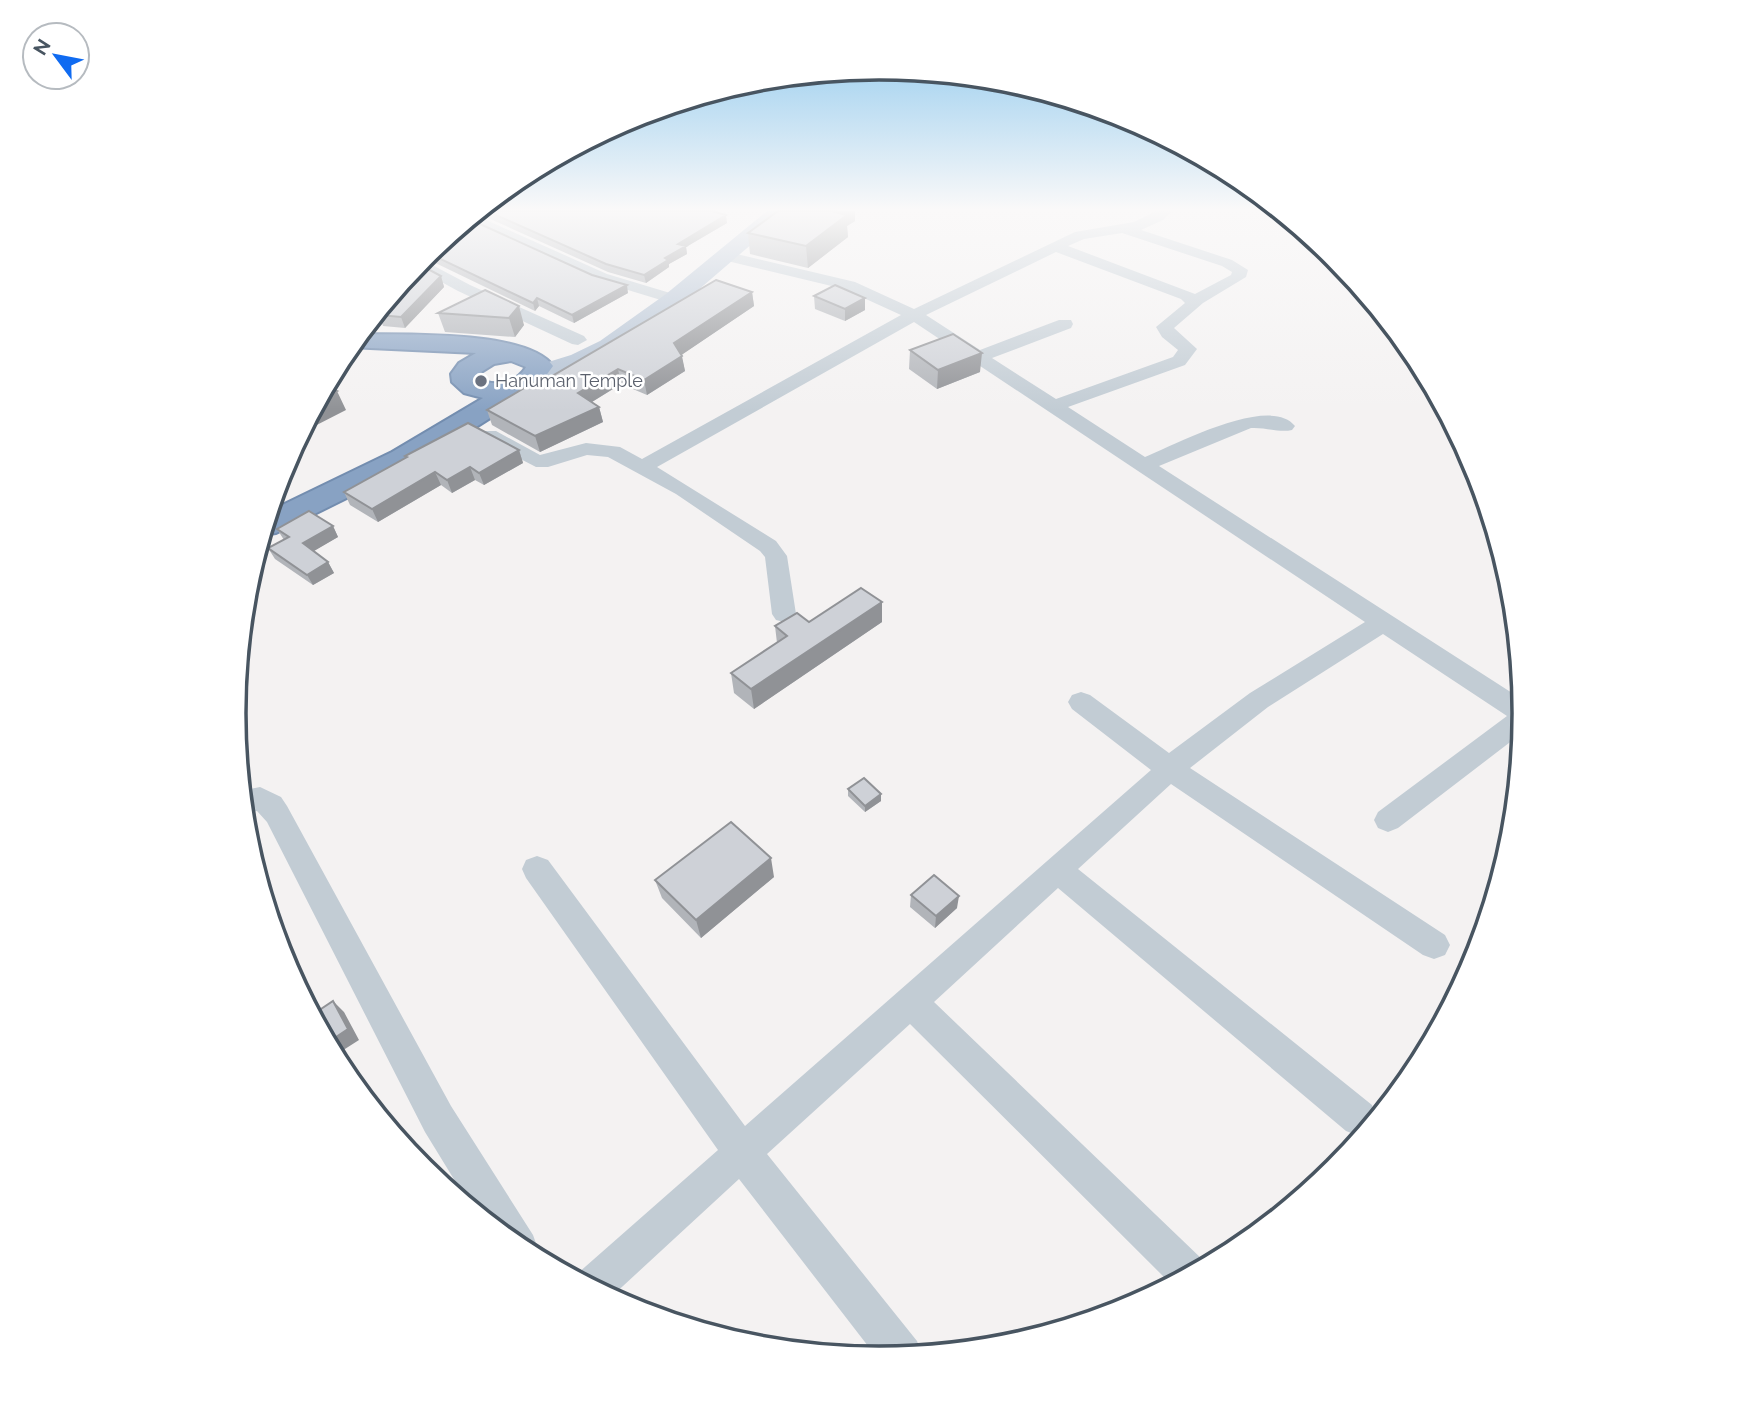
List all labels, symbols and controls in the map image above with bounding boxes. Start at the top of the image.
north arrow [21,21,91,91]
text: N [28,35,55,59]
place label: Hanuman Temple [495,370,643,391]
marker: Hanuman Temple [473,373,489,389]

